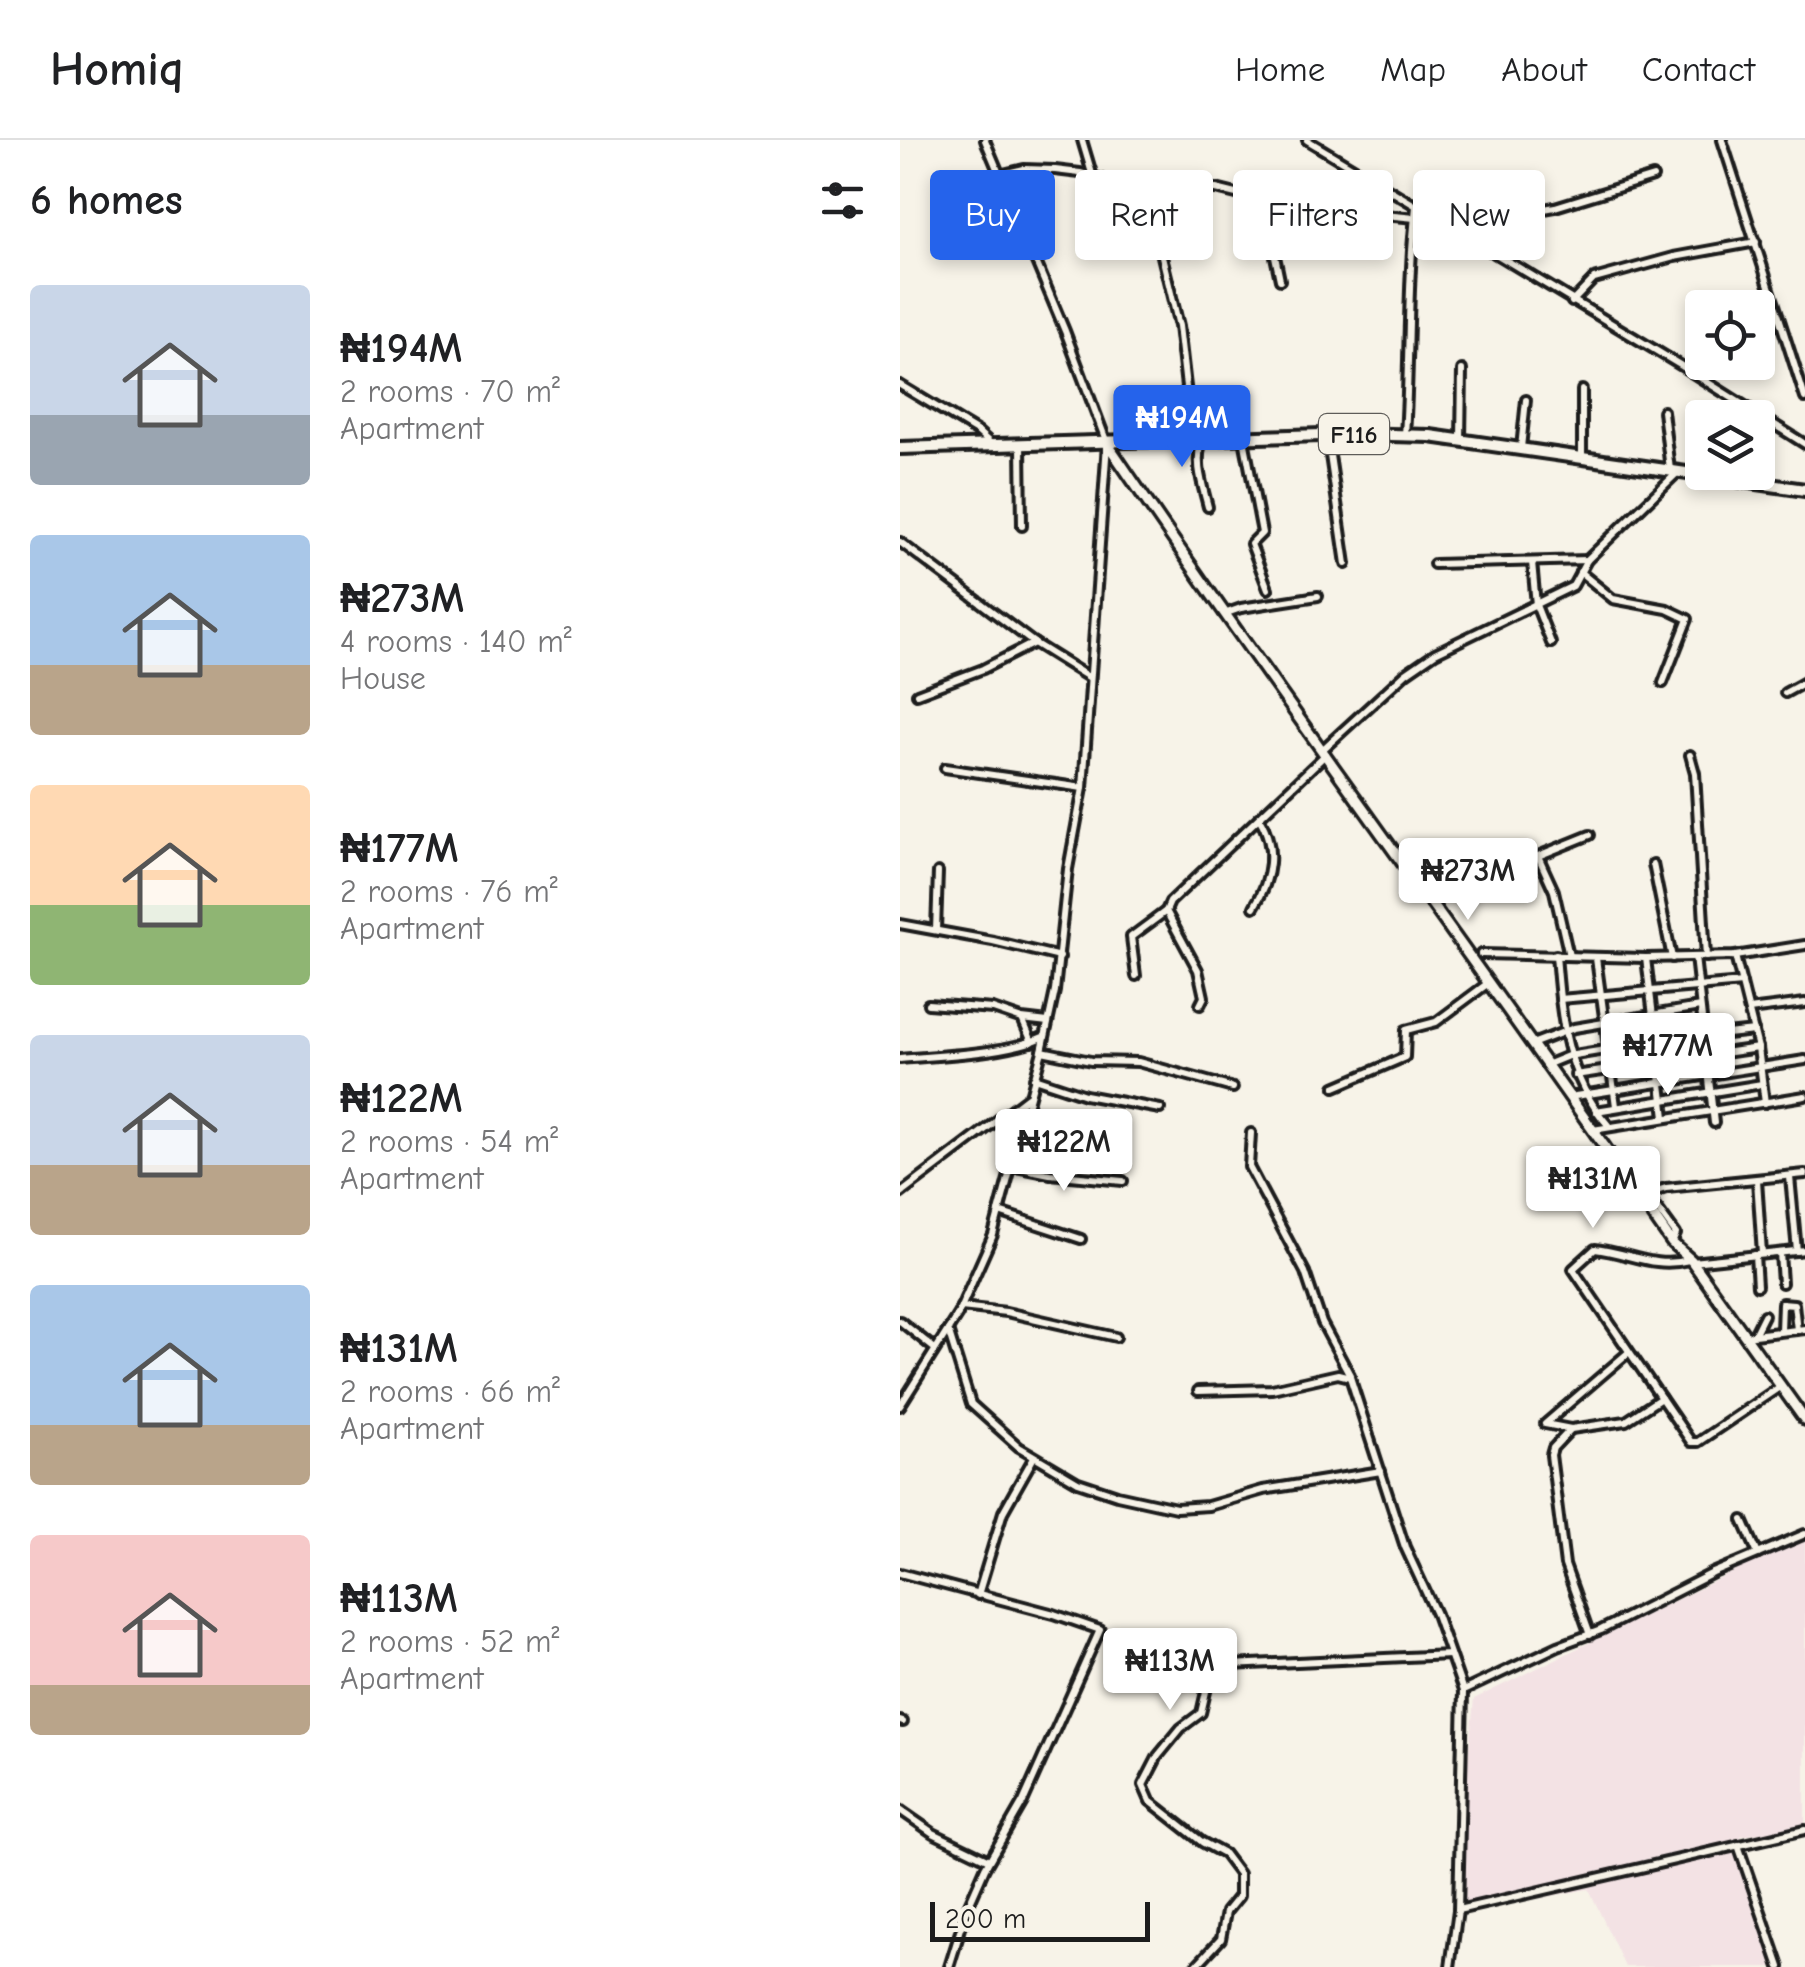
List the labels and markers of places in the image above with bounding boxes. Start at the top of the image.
pin: ₦194M [1112,385,1252,470]
pin: ₦273M [1398,838,1538,923]
pin: ₦177M [1598,1013,1738,1098]
pin: ₦122M [994,1109,1134,1194]
pin: ₦131M [1523,1146,1663,1231]
pin: ₦113M [1100,1628,1240,1713]

